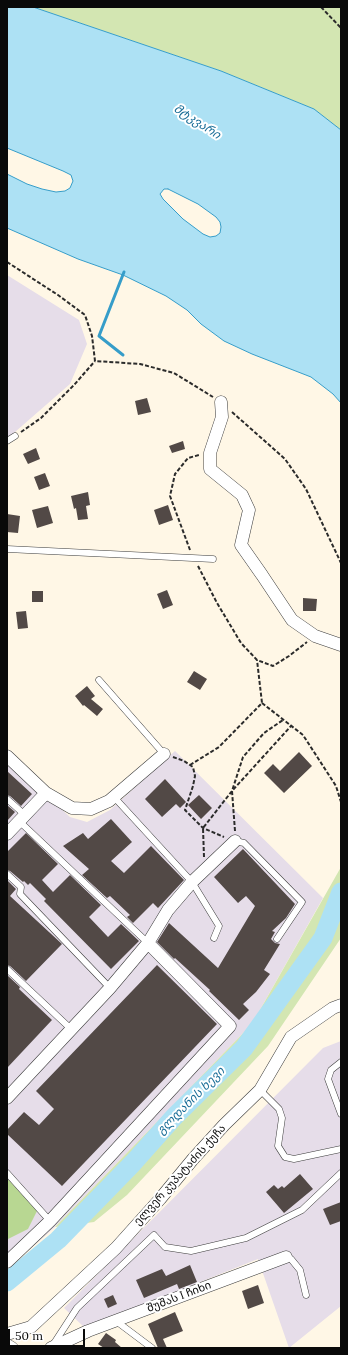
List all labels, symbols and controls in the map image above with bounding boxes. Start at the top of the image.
water label: მტკვარი [171,102,223,142]
water label: გლდანის ხევი [154,1064,228,1138]
street label: ელვერ კუპატაძის ქუჩა [131,1122,229,1228]
street label: შუშას I ჩიხი [145,1279,213,1315]
scale bar [10,1321,87,1347]
text: 50 m [15,1328,43,1343]

